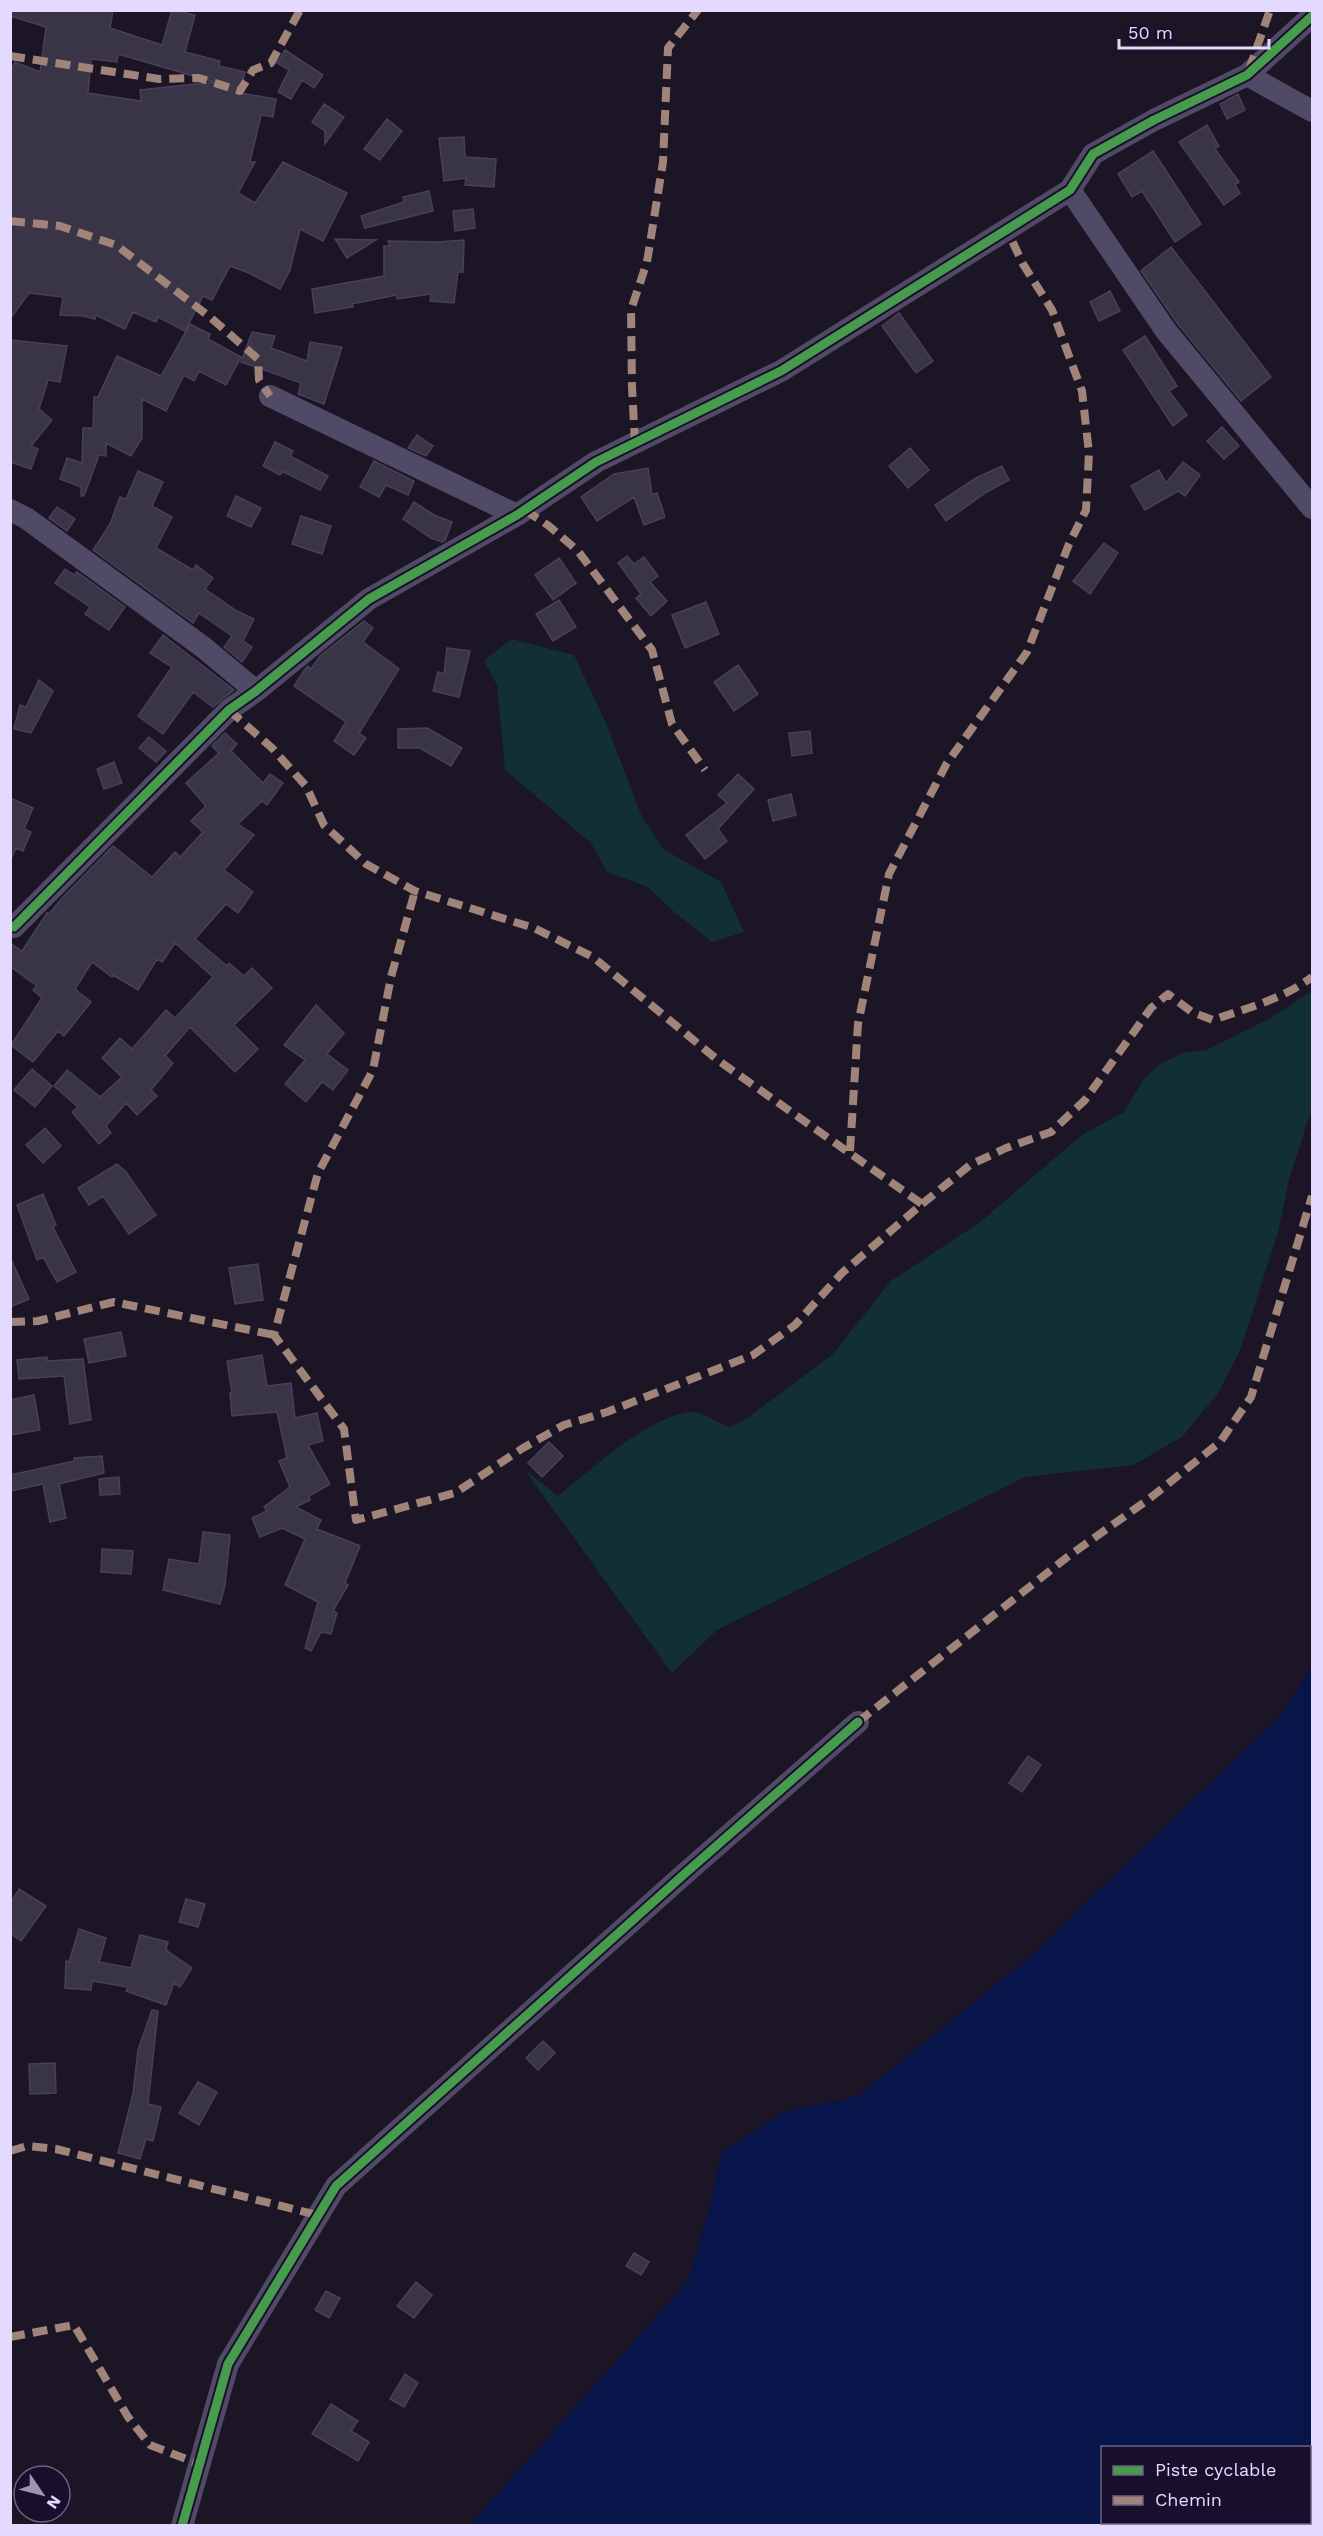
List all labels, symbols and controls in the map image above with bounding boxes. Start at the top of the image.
scale bar [1119,12,1269,50]
text: 50 m [1128,22,1173,43]
legend [1101,2446,1311,2524]
text: Piste cyclable [1155,2459,1276,2480]
north arrow [12,2464,72,2524]
text: Chemin [1155,2489,1222,2510]
text: N [43,2492,65,2513]

